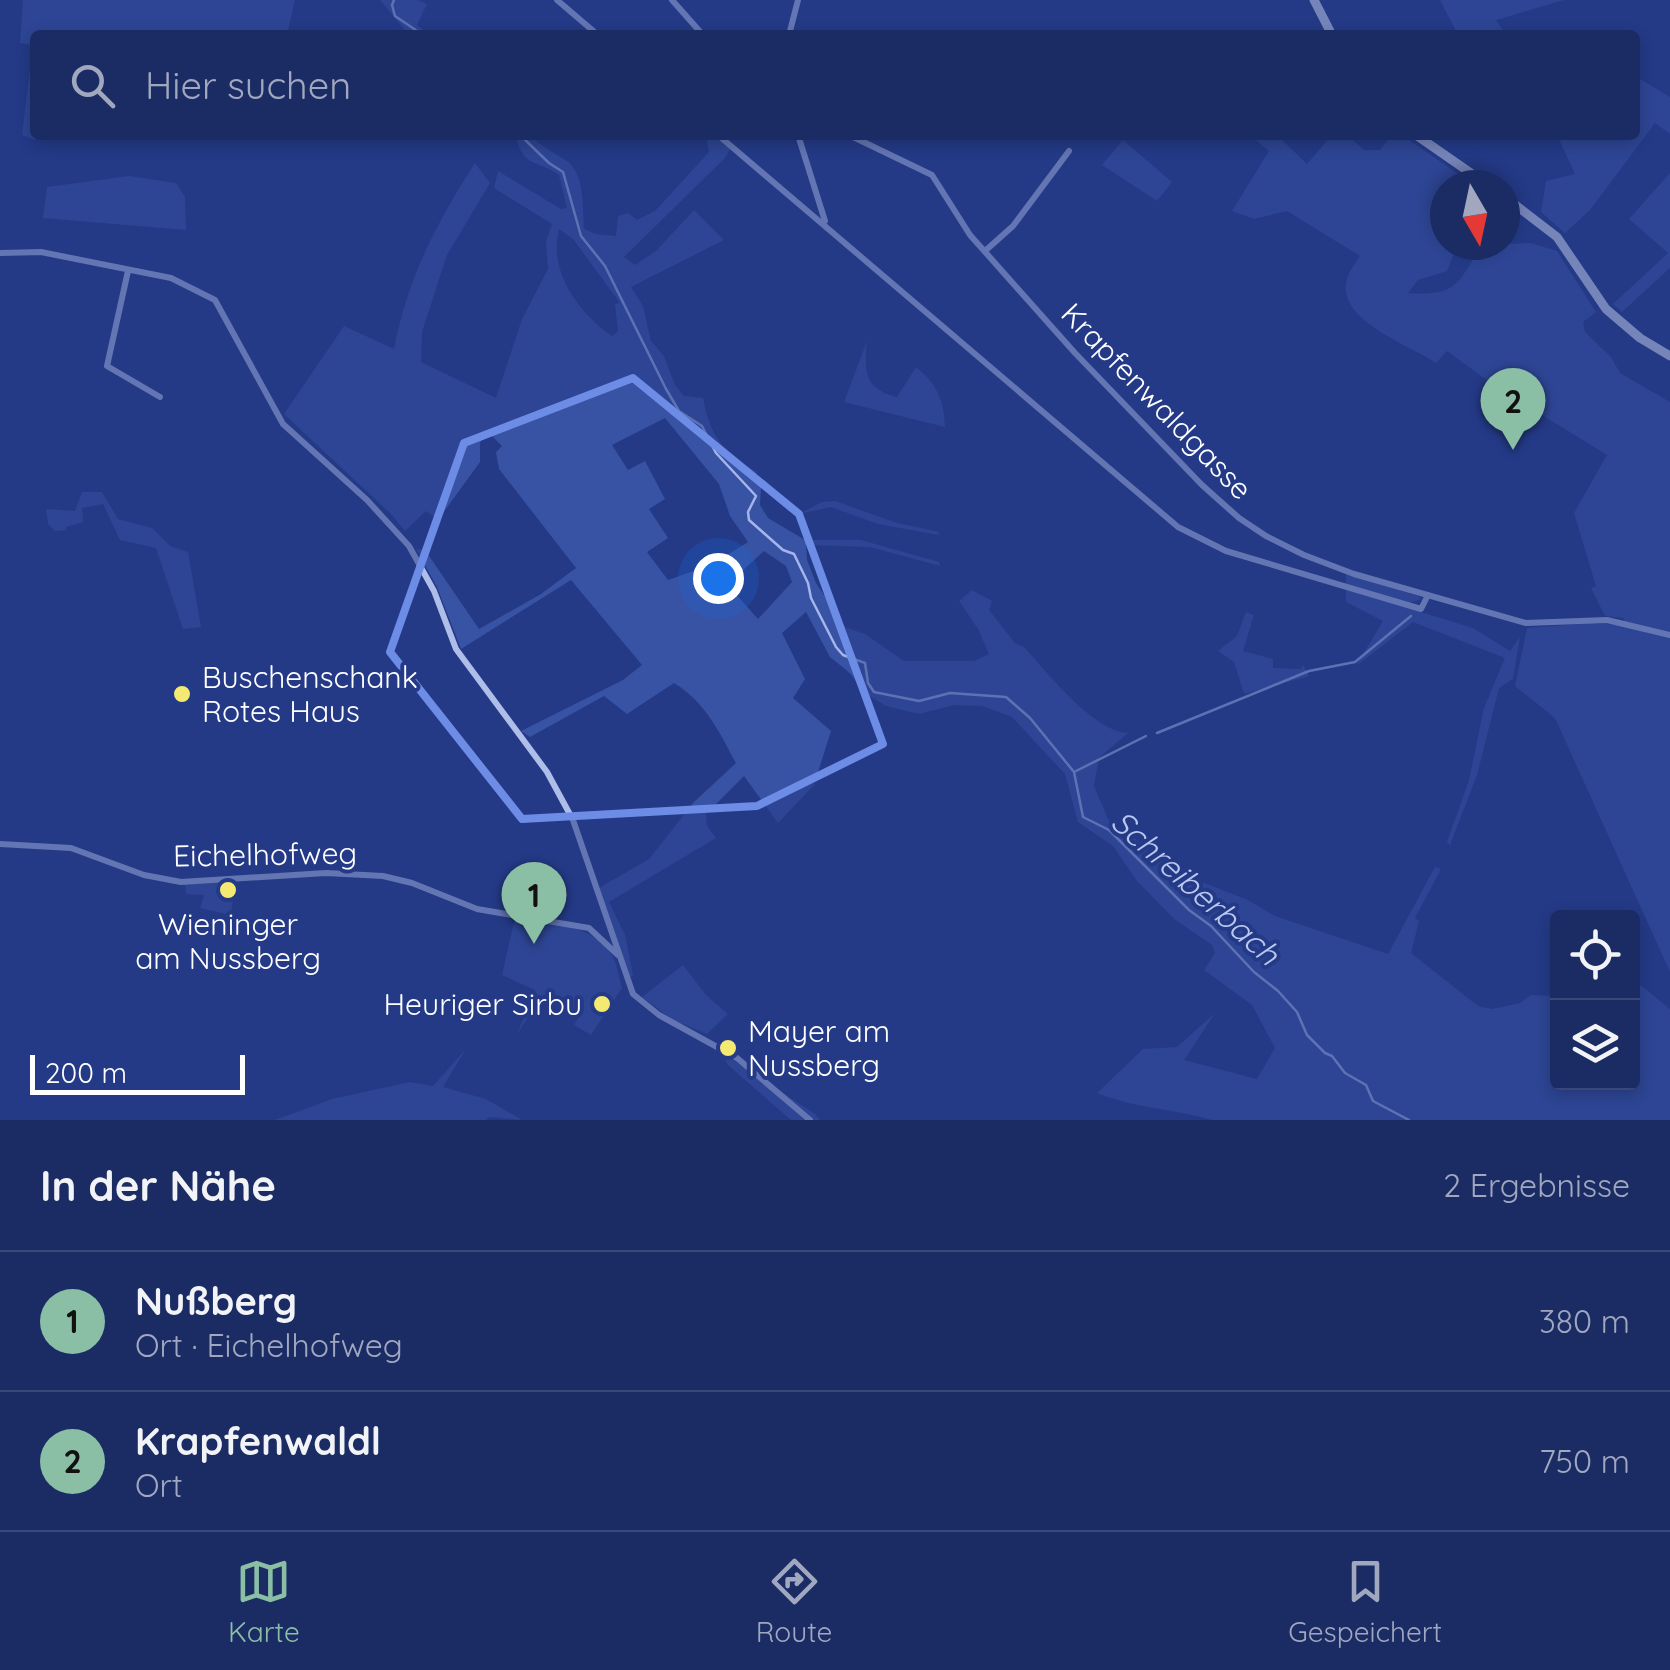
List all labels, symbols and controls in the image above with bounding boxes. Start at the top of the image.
search box [30,30,1640,140]
icon: search [65,58,120,113]
text: Hier suchen [145,61,351,109]
north arrow [1430,170,1520,260]
street label: Krapfenwaldgasse [1053,295,1261,507]
pin: 2 [1480,368,1546,450]
your location [693,553,744,604]
place label: Buschenschank Rotes Haus [202,658,418,730]
marker: Buschenschank Rotes Haus [171,683,193,705]
water label: Schreiberbach [1104,801,1289,974]
street label: Eichelhofweg [173,833,357,875]
pin: 1 [502,862,566,944]
marker: Wieninger am Nussberg [217,879,239,901]
place label: Wieninger am Nussberg [135,905,321,977]
map controls [1550,910,1640,1090]
button: locate [1550,910,1640,1000]
place label: Heuriger Sirbu [384,985,582,1023]
marker: Heuriger Sirbu [591,993,613,1015]
button: layers [1550,1000,1640,1090]
place label: Mayer am Nussberg [748,1012,890,1084]
marker: Mayer am Nussberg [717,1037,739,1059]
scale bar [30,1050,245,1094]
text: 200 m [45,1055,127,1090]
text: In der Nähe [40,1159,276,1212]
text: 2 Ergebnisse [1443,1165,1630,1205]
text: Nußberg [135,1277,297,1325]
text: 1 [66,1301,79,1341]
text: 380 m [1539,1301,1630,1341]
text: Ort · Eichelhofweg [135,1325,403,1365]
text: Krapfenwaldl [135,1417,381,1465]
text: 2 [63,1441,82,1481]
text: 750 m [1539,1441,1630,1481]
text: Ort [135,1465,183,1505]
tab: Karte [228,1554,300,1649]
tab: Route [756,1554,832,1649]
tab: Gespeichert [1288,1554,1442,1649]

